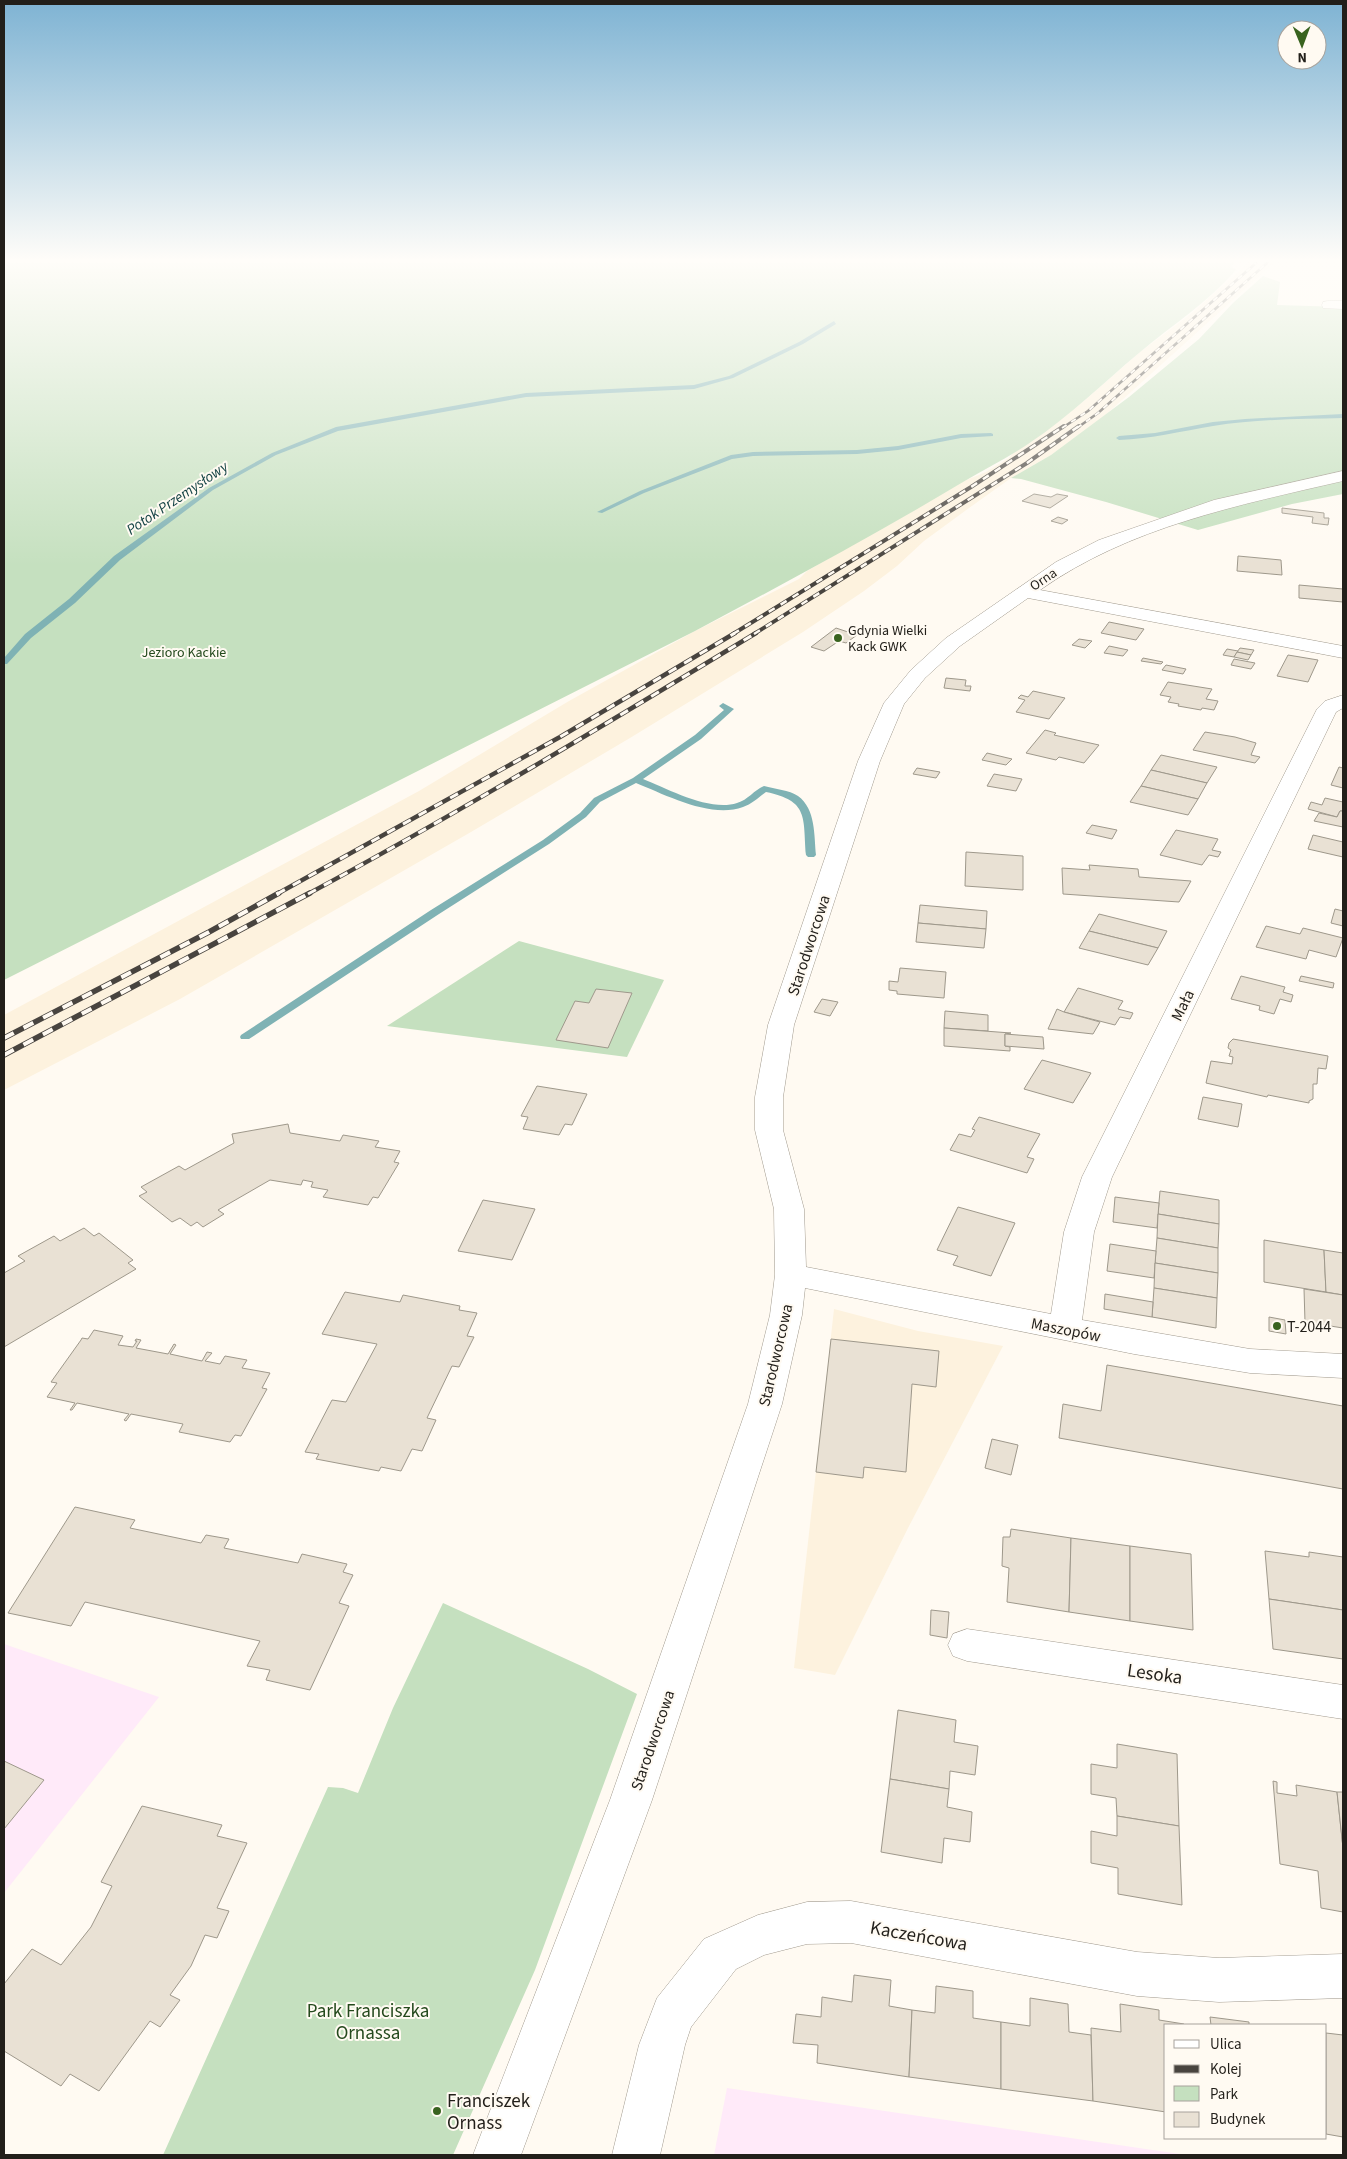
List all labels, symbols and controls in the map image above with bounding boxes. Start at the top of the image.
north arrow [1277,20,1327,70]
text: N [1297,47,1307,67]
water label: Potok Przemysłowy [122,456,233,540]
street label: Orna [1026,563,1061,596]
place label: Gdynia Wielki Kack GWK [848,621,927,657]
marker: Gdynia Wielki Kack GWK [832,632,844,644]
park label: Jezioro Kackie [142,643,226,663]
street label: Starodworcowa [782,892,836,999]
street label: Mała [1166,986,1200,1025]
street label: Starodworcowa [753,1302,798,1409]
street label: Maszopów [1029,1312,1103,1348]
place label: T-2044 [1287,1316,1331,1338]
marker: T-2044 [1271,1320,1283,1332]
street label: Lesoka [1125,1657,1184,1692]
street label: Starodworcowa [625,1687,680,1793]
street label: Kaczeńcowa [868,1915,970,1958]
park label: Park Franciszka Ornassa [307,1998,429,2047]
legend [1164,2024,1327,2139]
text: Ulica [1210,2034,1241,2055]
text: Kolej [1210,2059,1242,2080]
text: Park [1210,2084,1239,2105]
place label: Franciszek Ornass [447,2088,531,2137]
marker: Franciszek Ornass [431,2105,443,2117]
text: Budynek [1210,2109,1266,2130]

